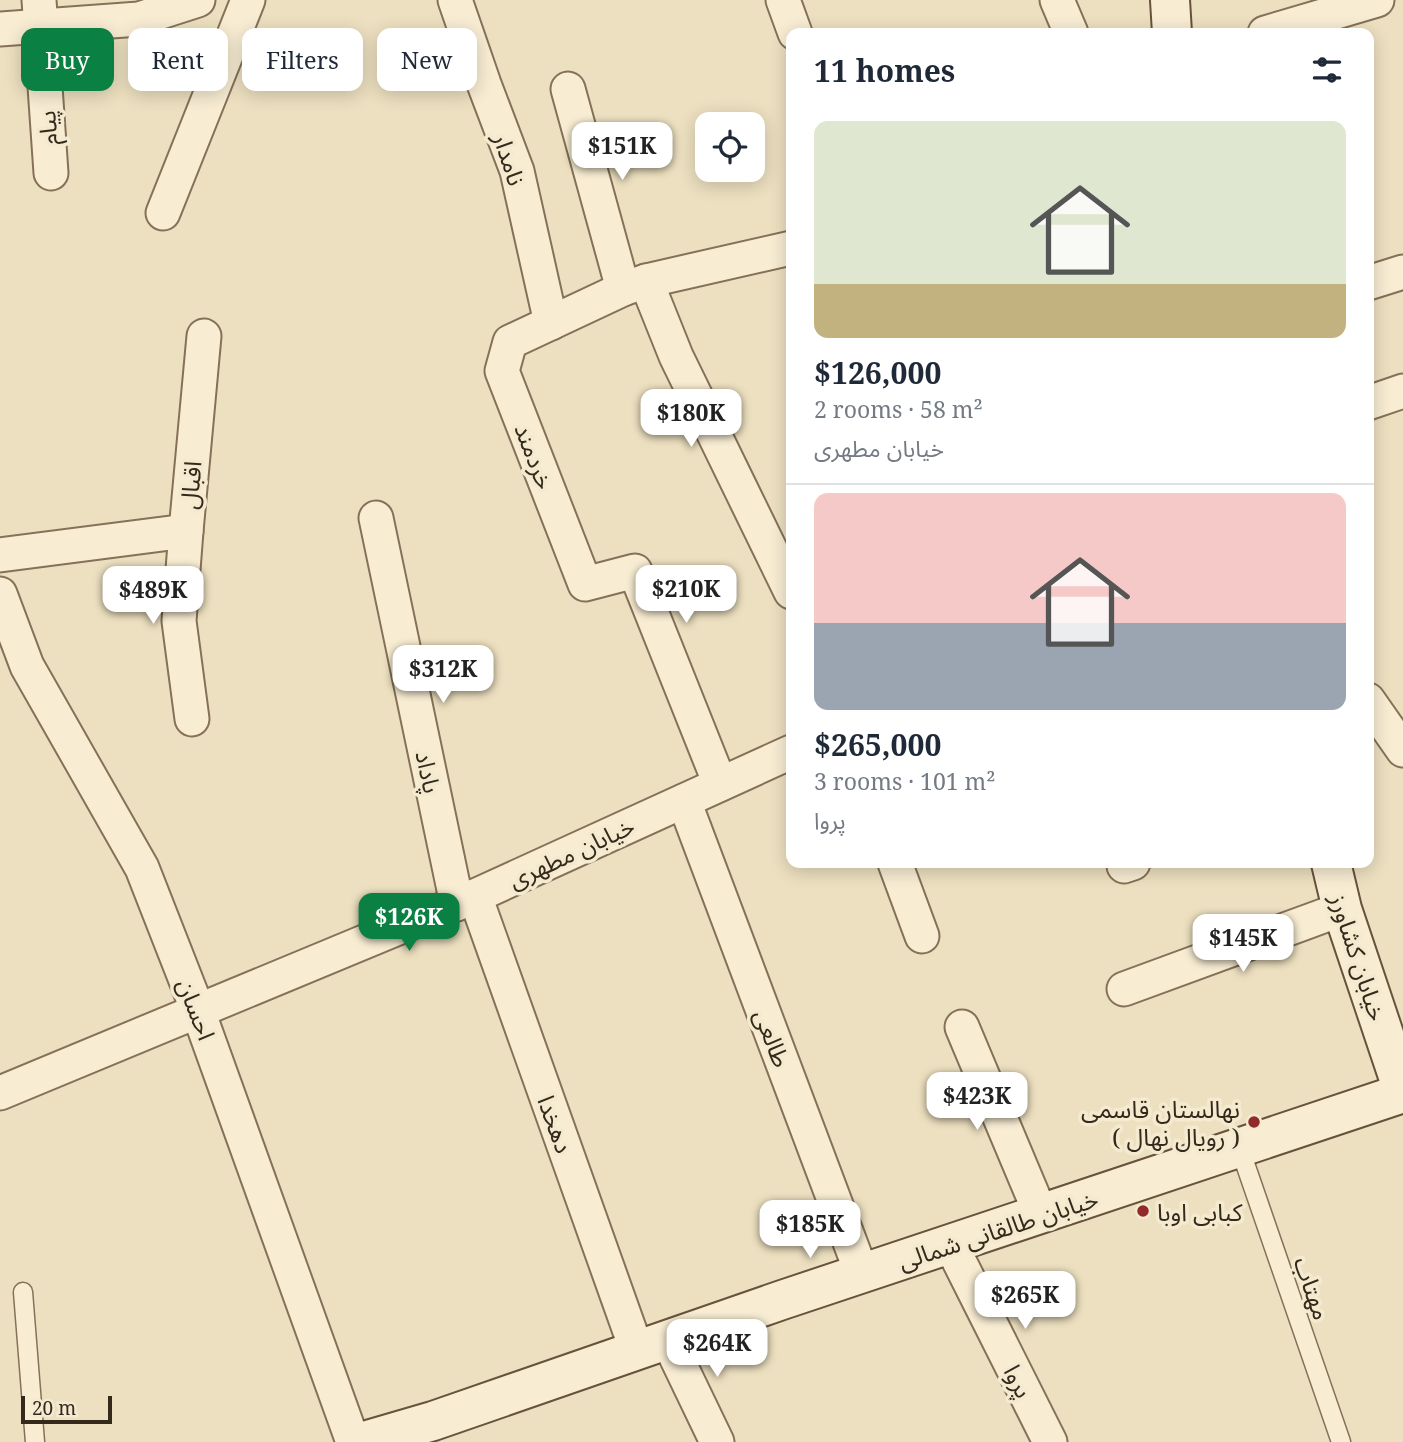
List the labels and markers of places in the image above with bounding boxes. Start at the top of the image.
pin: $151K [573,122,671,182]
pin: $180K [642,390,740,449]
pin: $489K [104,566,202,626]
pin: $210K [637,566,735,625]
pin: $312K [394,646,492,705]
pin: $126K [360,894,458,953]
pin: $145K [1194,914,1292,974]
pin: $423K [928,1072,1026,1132]
place label: نهالستان قاسمی ( رویال نهال ) [1081,1092,1240,1153]
marker: نهالستان قاسمی ( رویال نهال ) [1246,1114,1262,1130]
place label: کبابی اوبا [1157,1195,1243,1228]
pin: $185K [761,1200,859,1260]
marker: کبابی اوبا [1135,1203,1151,1219]
pin: $265K [976,1272,1074,1331]
pin: $264K [668,1320,766,1379]

